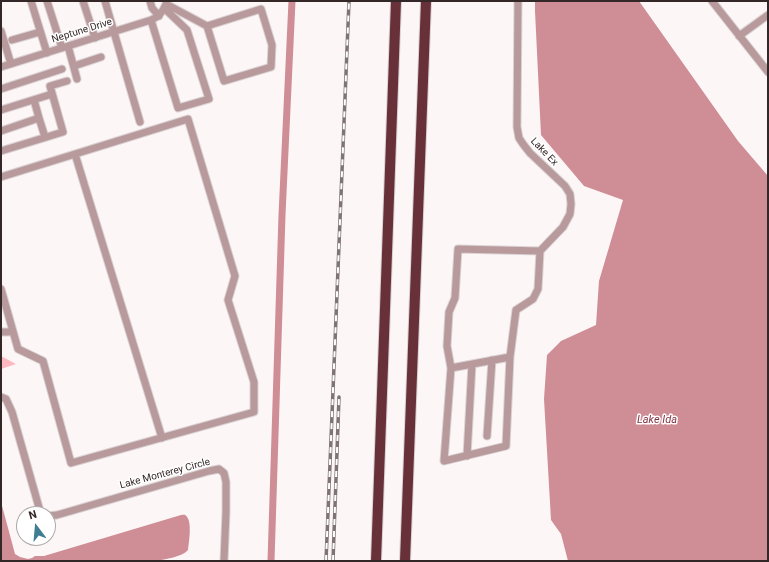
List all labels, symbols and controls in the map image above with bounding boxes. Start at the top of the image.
street label: Neptune Drive [50,16,114,46]
street label: Lake Ex [528,136,560,168]
water label: Lake Ida [637,413,677,427]
street label: Lake Monterey Circle [119,456,211,492]
north arrow [16,506,56,546]
text: N [27,508,38,522]

